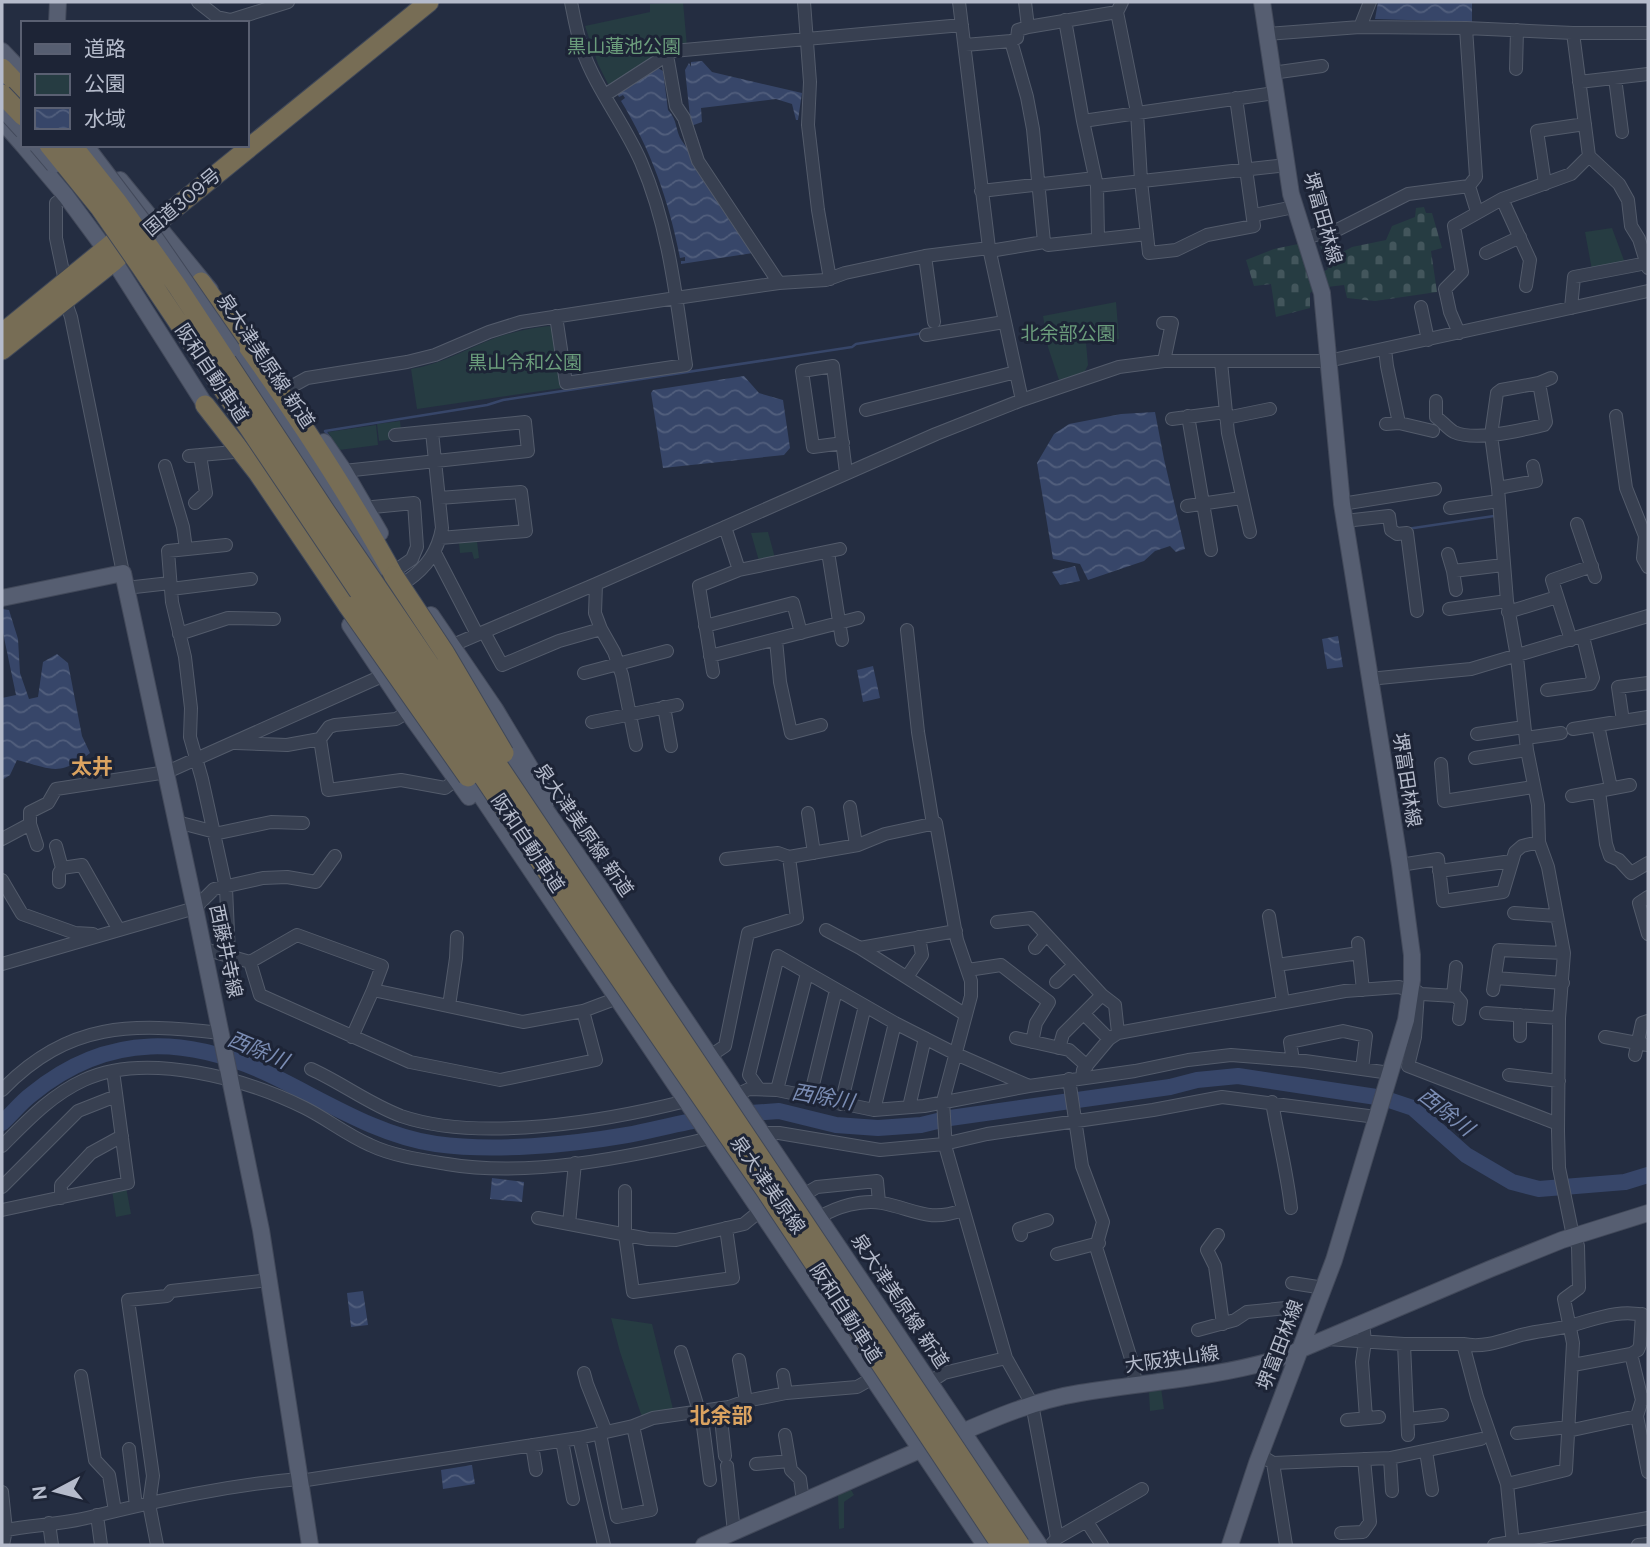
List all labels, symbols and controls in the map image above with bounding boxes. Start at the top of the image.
legend [21,21,248,147]
park label: 黒山蓮池公園 [567,34,681,59]
text: 道路 [84,35,126,63]
text: 公園 [84,70,126,98]
text: 水域 [84,105,126,133]
street label: 国道309号 [138,162,226,242]
street label: 堺富田林線 [1298,169,1348,267]
street label: 泉大津美原線 新道 [212,289,320,433]
street label: 阪和自動車道 [170,319,254,427]
park label: 北余部公園 [1020,321,1116,346]
park label: 黒山令和公園 [468,350,582,375]
street label: 堺富田林線 [1387,731,1427,829]
district label: 太井 [71,753,113,781]
street label: 泉大津美原線 新道 [529,759,639,901]
street label: 阪和自動車道 [486,789,570,897]
street label: 西藤井寺線 [204,902,248,1000]
water label: 西除川 [224,1025,294,1076]
water label: 西除川 [790,1078,858,1117]
water label: 西除川 [1413,1082,1481,1144]
street label: 泉大津美原線 [725,1131,811,1239]
street label: 泉大津美原線 新道 [846,1229,954,1373]
street label: 阪和自動車道 [804,1258,888,1368]
street label: 堺富田林線 [1251,1296,1309,1394]
street label: 大阪狭山線 [1123,1340,1221,1378]
district label: 北余部 [690,1402,753,1430]
north arrow [21,1456,91,1526]
text: N [26,1485,53,1501]

